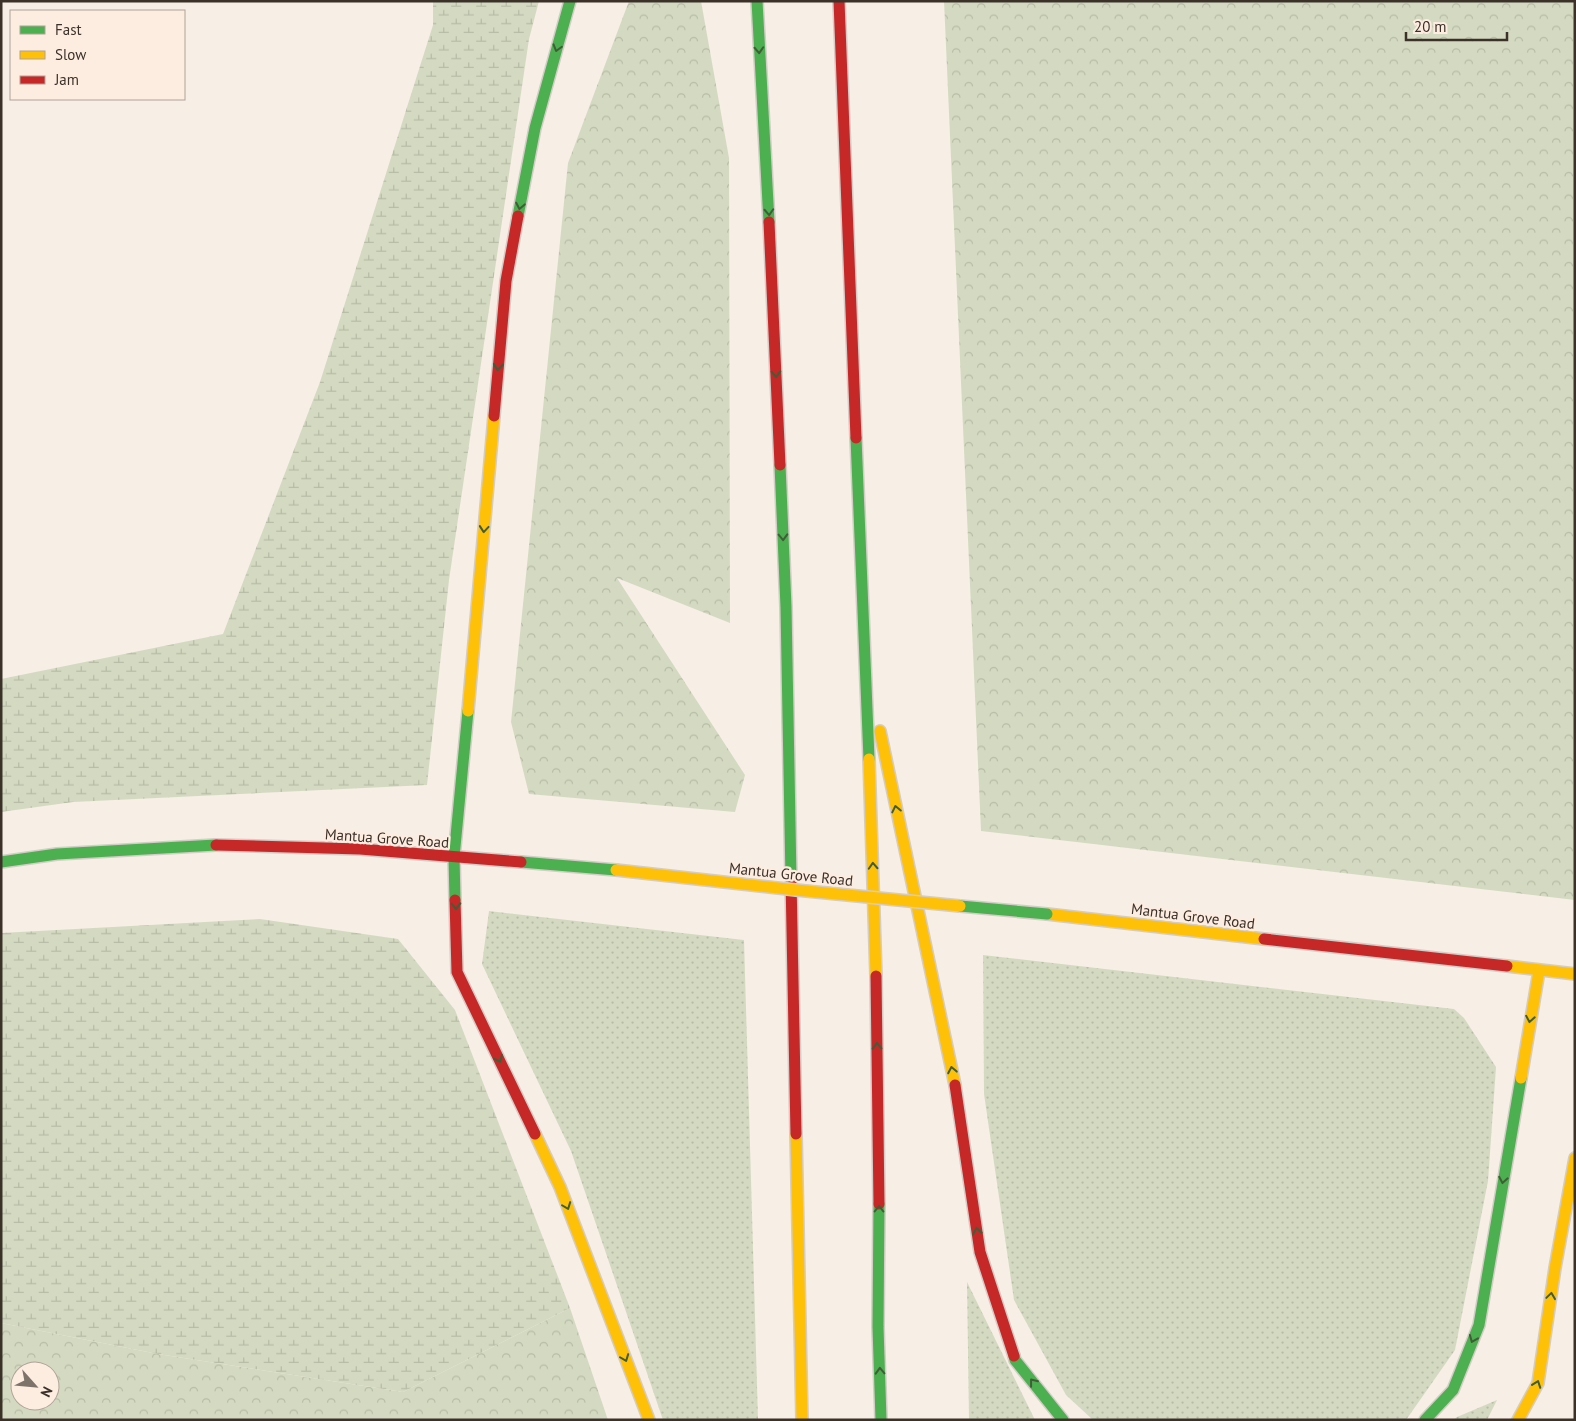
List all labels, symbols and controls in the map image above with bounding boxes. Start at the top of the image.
legend [10,10,185,100]
scale bar [1406,10,1507,42]
text: 20 m [1414,17,1447,36]
text: Fast [55,20,82,39]
one-way arrow [552,44,562,52]
text: Slow [55,45,86,64]
one-way arrow [754,46,765,54]
text: Jam [54,70,79,89]
one-way arrow [515,202,525,211]
one-way arrow [763,208,774,216]
one-way arrow [493,363,504,371]
one-way arrow [770,371,781,379]
one-way arrow [479,525,490,533]
one-way arrow [777,533,788,541]
one-way arrow [892,804,902,813]
street label: Mantua Grove Road [324,824,450,852]
street label: Mantua Grove Road [728,858,854,890]
one-way arrow [868,862,879,870]
street label: Mantua Grove Road [1130,899,1256,933]
one-way arrow [450,902,461,910]
one-way arrow [1526,1015,1536,1024]
one-way arrow [872,1042,882,1050]
one-way arrow [492,1054,503,1063]
one-way arrow [948,1066,958,1075]
one-way arrow [1499,1175,1509,1184]
one-way arrow [561,1202,571,1210]
one-way arrow [874,1204,884,1212]
one-way arrow [972,1226,983,1234]
one-way arrow [1545,1292,1556,1300]
one-way arrow [1469,1334,1479,1343]
one-way arrow [619,1353,629,1362]
north arrow [10,1361,60,1411]
one-way arrow [874,1367,885,1375]
one-way arrow [1029,1378,1038,1387]
one-way arrow [1531,1380,1541,1389]
text: N [36,1384,57,1400]

